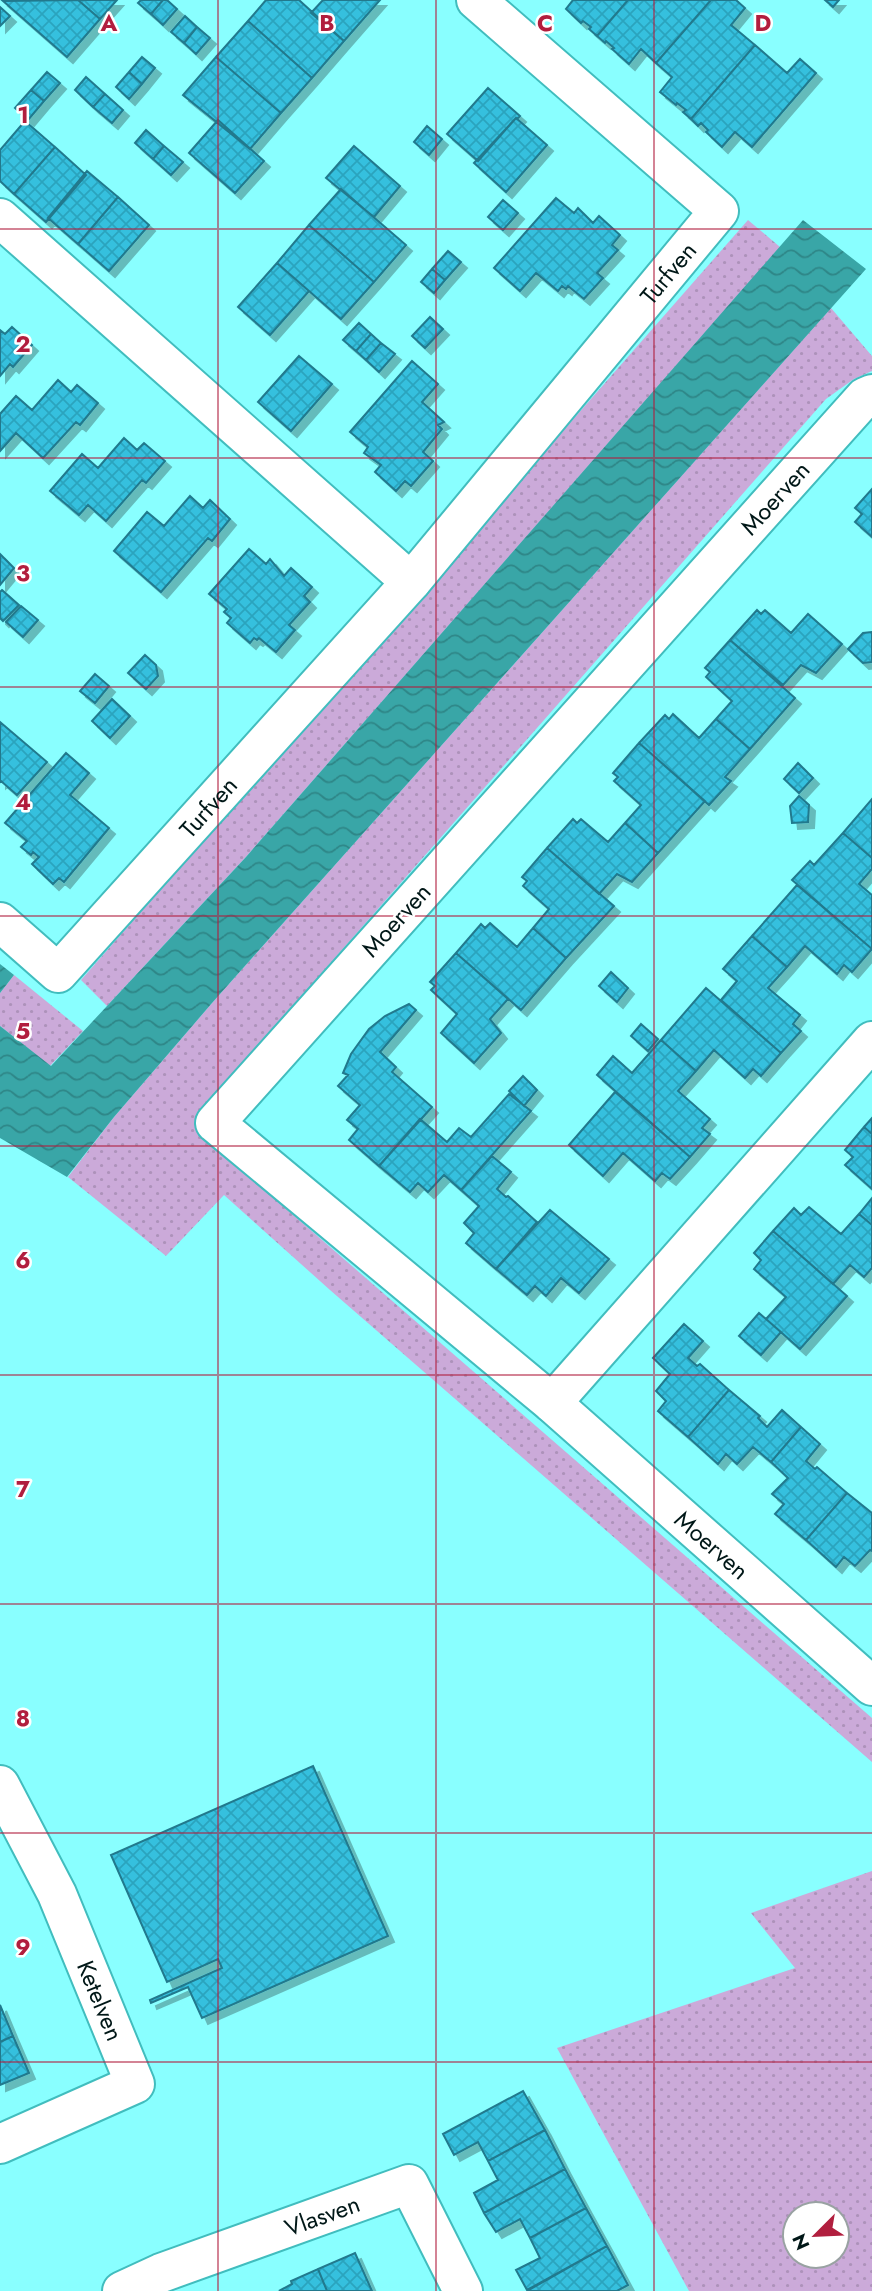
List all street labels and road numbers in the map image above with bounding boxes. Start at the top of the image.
street label: Turfven [631,234,704,312]
street label: Moerven [732,453,818,543]
street label: Turfven [171,768,245,845]
street label: Moerven [353,875,439,965]
street label: Moerven [667,1502,757,1587]
street label: Ketelven [69,1955,133,2046]
street label: Vlasven [280,2186,364,2245]

